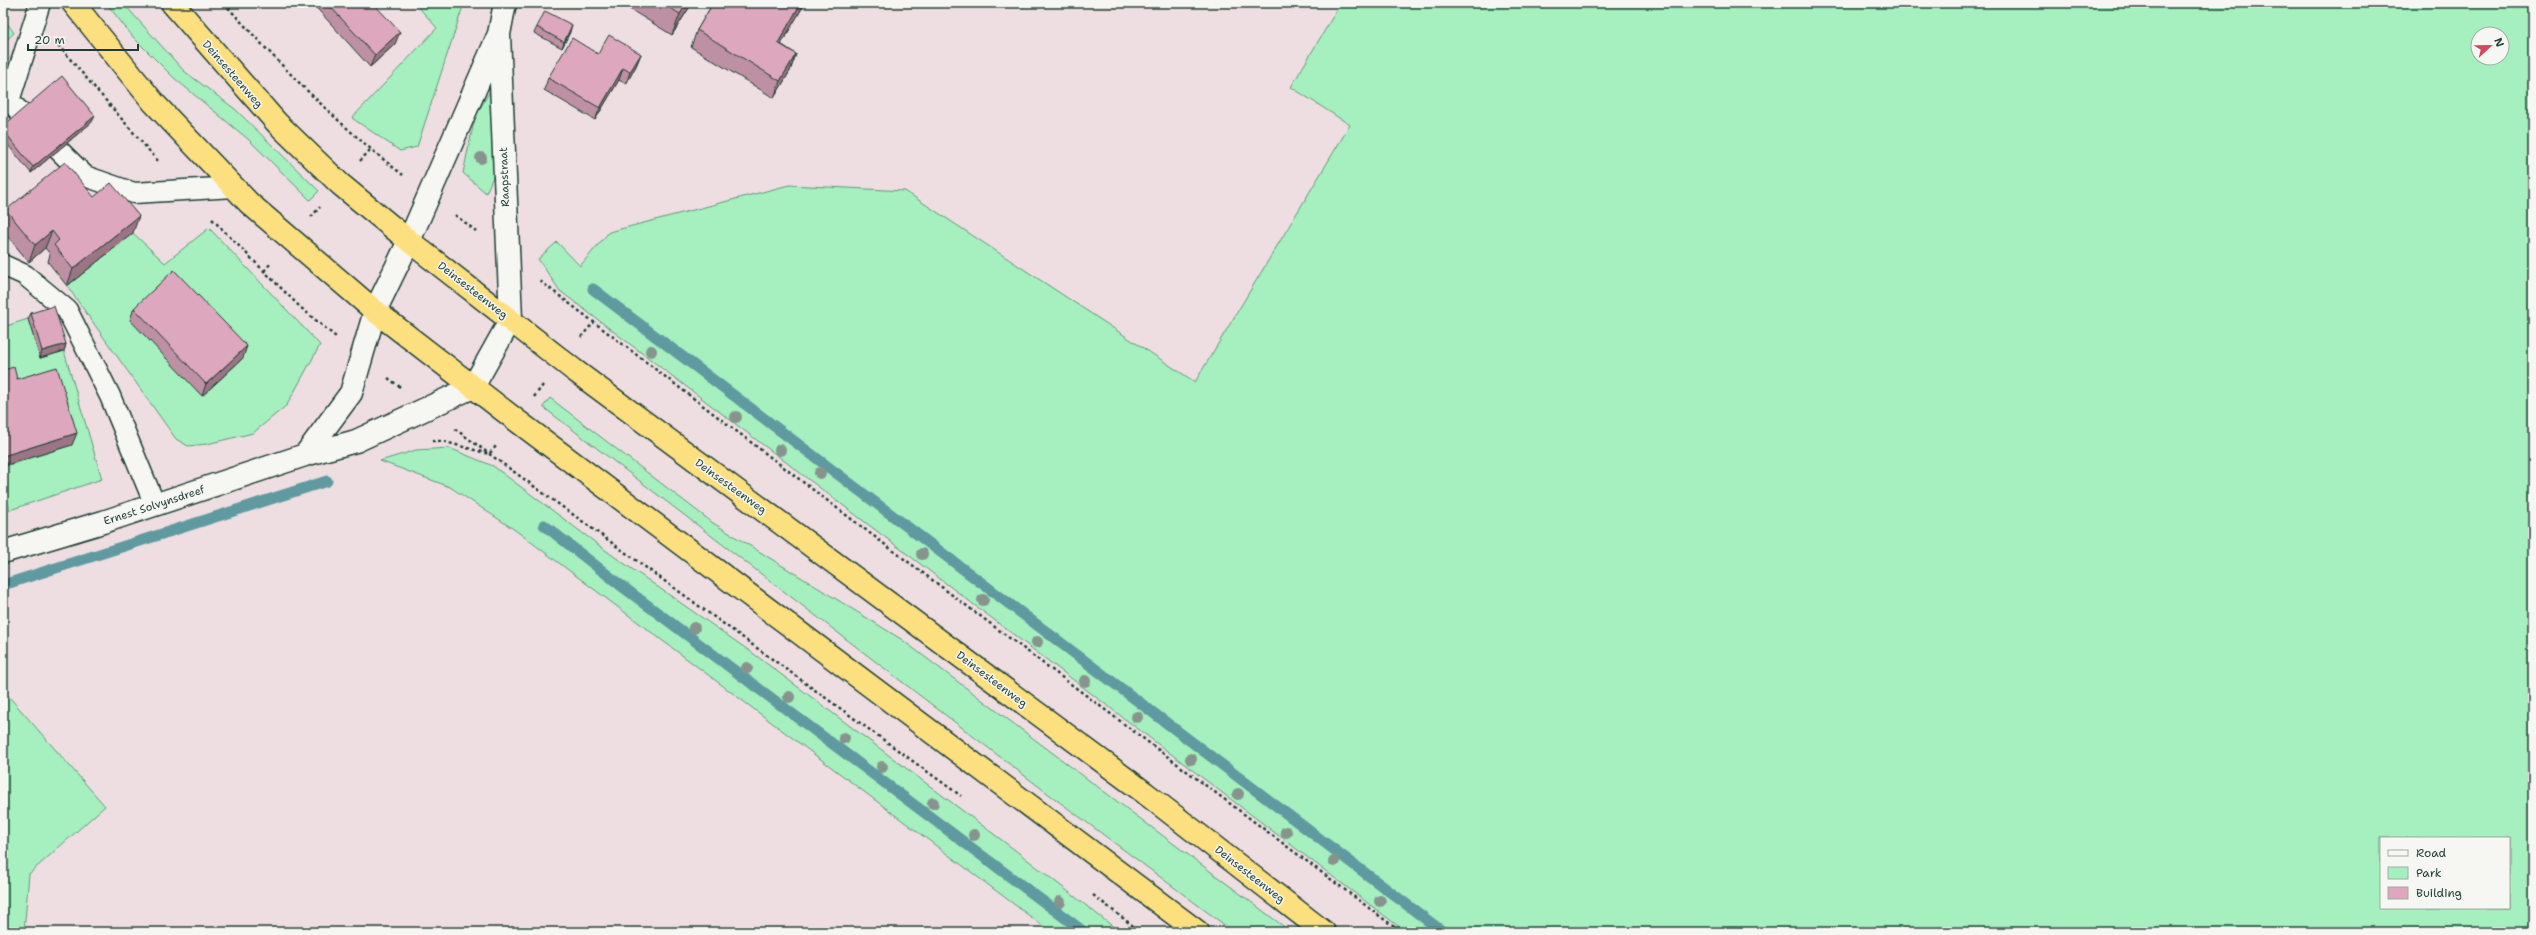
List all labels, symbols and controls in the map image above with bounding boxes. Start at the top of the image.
scale bar [28,26,138,52]
north arrow [2470,26,2510,66]
text: 20 m [34,32,65,48]
text: N [2490,36,2508,50]
street label: Deinsesteenweg [199,37,266,112]
street label: Raapstraat [496,147,513,207]
street label: Deinsesteenweg [435,258,511,323]
street label: Deinsesteenweg [692,455,770,518]
street label: Ernest Solvynsdreef [102,482,208,529]
street label: Deinsesteenweg [953,648,1030,711]
legend [2380,837,2510,909]
street label: Deinsesteenweg [1212,842,1288,907]
text: Road [2416,845,2447,861]
text: Park [2416,865,2442,881]
text: Building [2416,885,2462,901]

